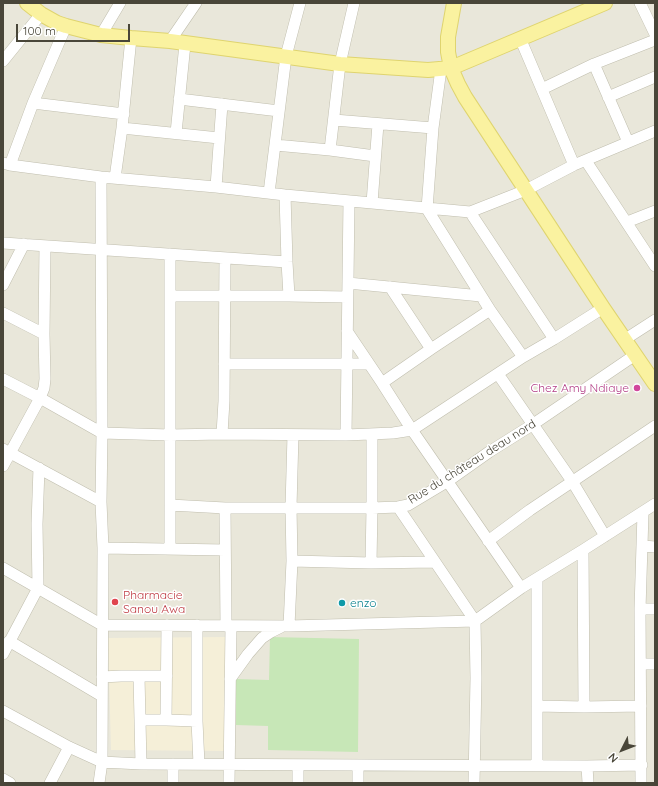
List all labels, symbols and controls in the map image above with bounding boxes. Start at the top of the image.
scale bar [18,16,132,42]
text: 100 m [23,23,56,38]
place label: Chez Amy Ndiaye [530,381,629,395]
marker: Chez Amy Ndiaye [632,383,642,393]
street label: Rue du château deau nord [405,417,539,507]
place label: Pharmacie Sanou Awa [123,588,185,616]
place label: enzo [350,596,377,610]
marker: Pharmacie Sanou Awa [110,597,120,607]
marker: enzo [337,598,347,608]
north arrow [602,730,642,770]
text: N [605,750,621,766]

